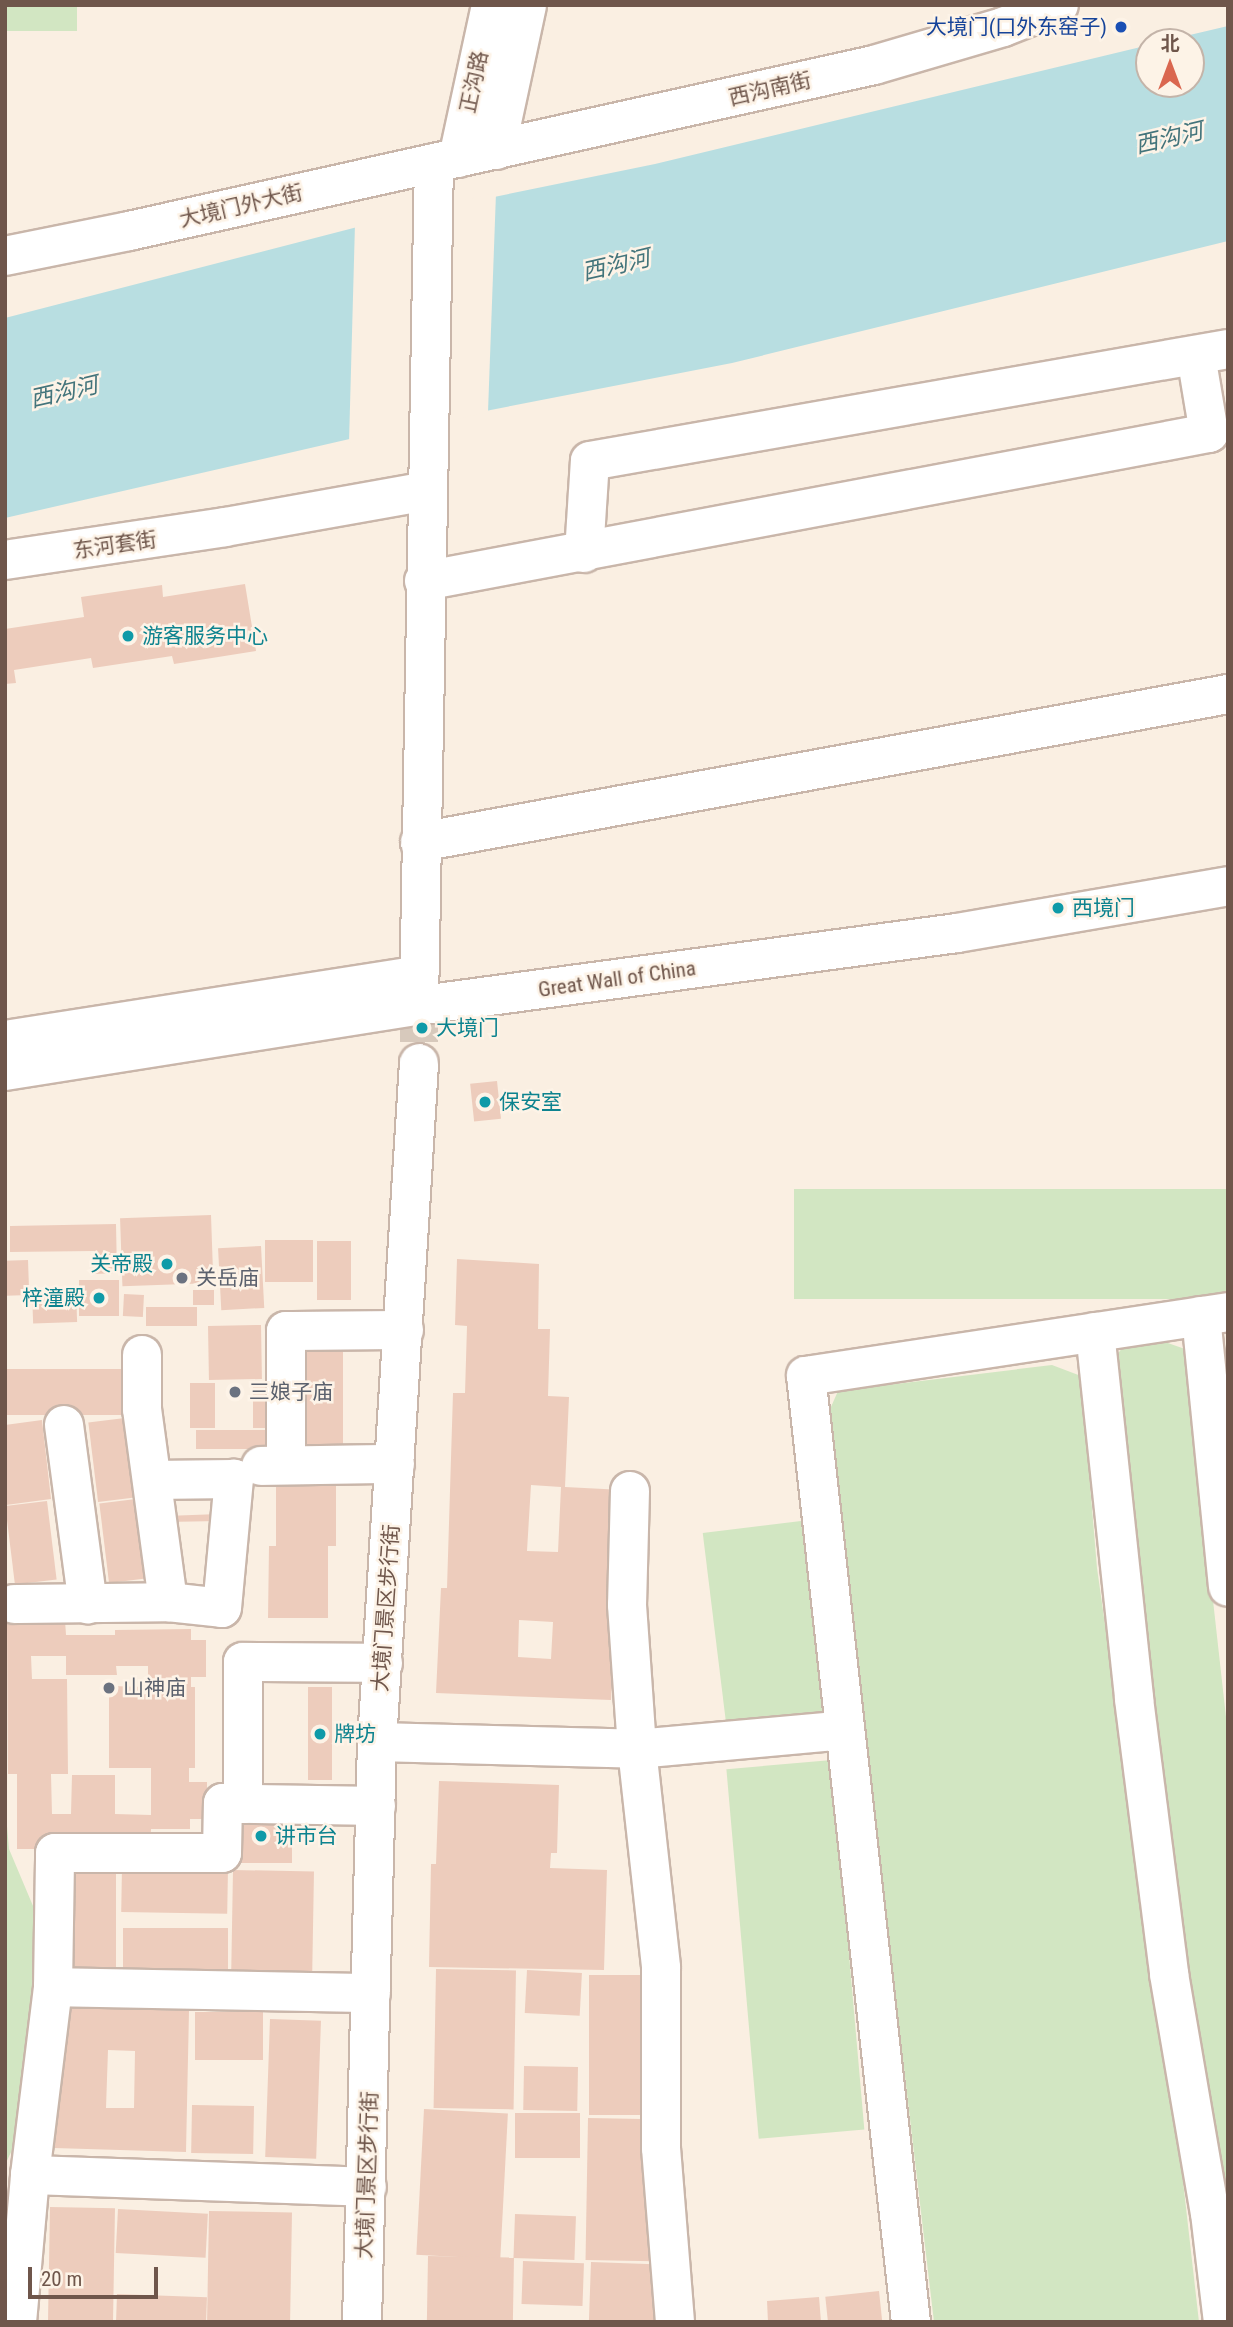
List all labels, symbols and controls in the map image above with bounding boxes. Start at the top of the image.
place label: 大境门(口外东窑子) [926,14,1107,40]
marker: 大境门(口外东窑子) [1113,19,1129,35]
north arrow [1135,28,1205,98]
text: 北 [1160,32,1180,55]
street label: 正沟路 [455,49,493,115]
street label: 西沟南街 [726,67,814,111]
water label: 西沟河 [1132,118,1206,160]
street label: 大境门外大街 [177,180,305,232]
water label: 西沟河 [579,245,653,287]
water label: 西沟河 [27,372,101,414]
street label: 东河套街 [72,527,158,563]
place label: 游客服务中心 [142,623,268,649]
marker: 游客服务中心 [120,628,136,644]
place label: 西境门 [1072,895,1135,921]
marker: 西境门 [1050,900,1066,916]
street label: Great Wall of China [537,955,697,1003]
place label: 大境门 [436,1015,499,1041]
marker: 大境门 [414,1020,430,1036]
place label: 保安室 [499,1089,562,1115]
marker: 保安室 [477,1094,493,1110]
place label: 关帝殿 [90,1251,153,1277]
marker: 关帝殿 [159,1256,175,1272]
place label: 关岳庙 [196,1265,259,1291]
marker: 关岳庙 [174,1270,190,1286]
place label: 梓潼殿 [22,1285,85,1311]
marker: 梓潼殿 [91,1290,107,1306]
place label: 三娘子庙 [249,1379,333,1405]
marker: 三娘子庙 [227,1384,243,1400]
street label: 大境门景区步行街 [368,1523,404,1693]
place label: 山神庙 [123,1675,186,1701]
marker: 山神庙 [101,1680,117,1696]
place label: 牌坊 [334,1721,376,1747]
marker: 牌坊 [312,1726,328,1742]
place label: 讲市台 [275,1823,338,1849]
marker: 讲市台 [253,1828,269,1844]
street label: 大境门景区步行街 [351,2091,383,2259]
scale bar [32,2254,161,2298]
text: 20 m [41,2267,82,2291]

